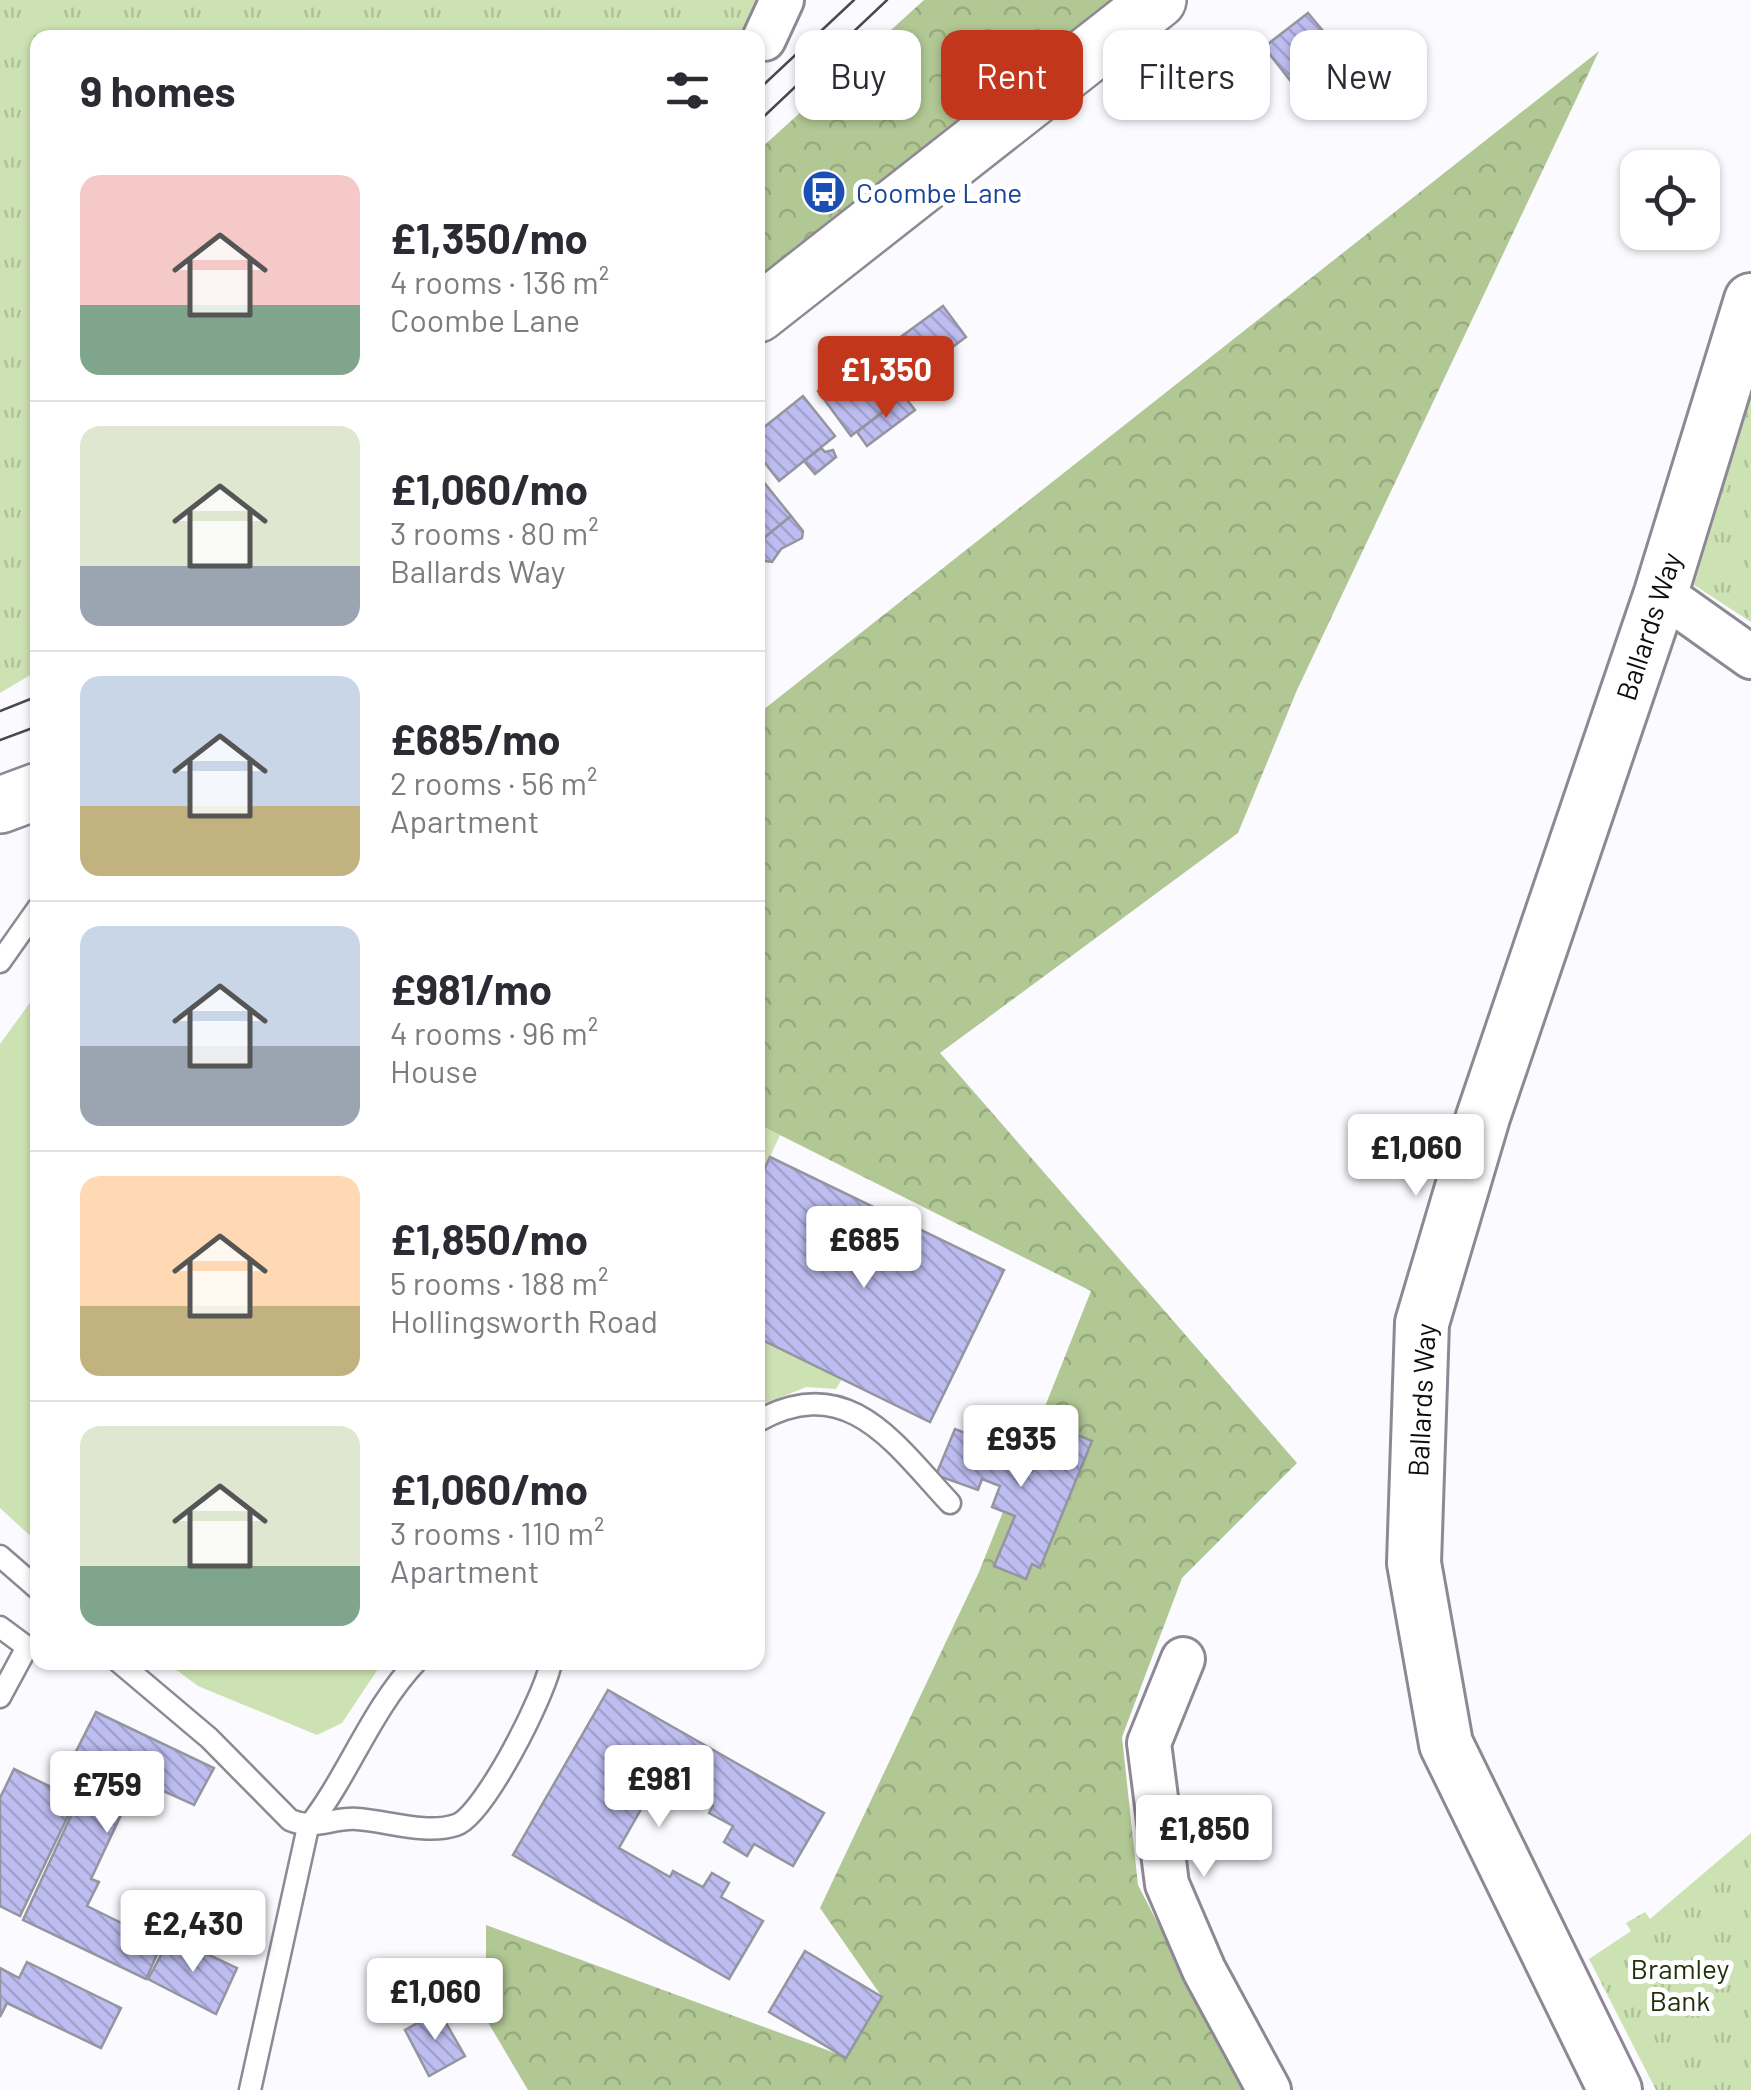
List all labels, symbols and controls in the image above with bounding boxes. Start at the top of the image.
chip: Buy [795,30,921,120]
chip: Rent [941,30,1083,120]
chip: Filters [1103,30,1270,120]
chip: New [1290,30,1427,120]
icon: filters [660,63,715,118]
text: 9 homes [80,65,236,115]
map controls [1620,150,1720,250]
button: locate [1620,150,1720,250]
bus stop icon: Coombe Lane [801,169,847,215]
place label: Coombe Lane [856,175,1022,209]
text: £1,350/mo [390,212,588,262]
icon: home [160,215,280,335]
text: 4 rooms · 136 m² [390,262,609,300]
text: Coombe Lane [390,300,580,338]
pin: £1,350 [805,336,967,421]
text: £1,350 [840,349,932,387]
text: £1,060/mo [390,463,588,513]
icon: home [160,466,280,586]
text: 3 rooms · 80 m² [390,513,599,551]
street label: Ballards Way [1608,548,1688,704]
text: Ballards Way [390,551,566,589]
text: £685/mo [390,713,561,763]
icon: home [160,716,280,836]
text: 2 rooms · 56 m² [390,763,598,801]
text: Apartment [390,801,539,839]
text: £981/mo [390,963,552,1013]
icon: home [160,966,280,1086]
text: 4 rooms · 96 m² [390,1013,598,1051]
text: House [390,1051,478,1089]
pin: £1,060 [1335,1114,1497,1199]
text: £1,060 [1370,1127,1462,1165]
pin: £685 [805,1206,923,1291]
text: £1,850/mo [390,1213,588,1263]
icon: home [160,1216,280,1336]
text: £685 [828,1219,900,1257]
text: 5 rooms · 188 m² [390,1263,608,1301]
text: Hollingsworth Road [390,1301,658,1339]
street label: Ballards Way [1400,1322,1442,1478]
pin: £935 [962,1405,1080,1490]
text: £935 [985,1418,1057,1456]
text: £1,060/mo [390,1463,588,1513]
icon: home [160,1466,280,1586]
text: 3 rooms · 110 m² [390,1513,605,1551]
text: Apartment [390,1551,539,1589]
pin: £981 [600,1745,718,1830]
pin: £759 [48,1751,166,1836]
text: £981 [627,1758,691,1796]
text: £759 [72,1764,142,1802]
pin: £1,850 [1123,1795,1285,1880]
text: £1,850 [1158,1808,1250,1846]
pin: £2,430 [112,1890,274,1975]
text: £2,430 [143,1903,243,1941]
park label: Bramley Bank [1630,1951,1730,2017]
pin: £1,060 [354,1958,516,2043]
text: £1,060 [389,1971,481,2009]

